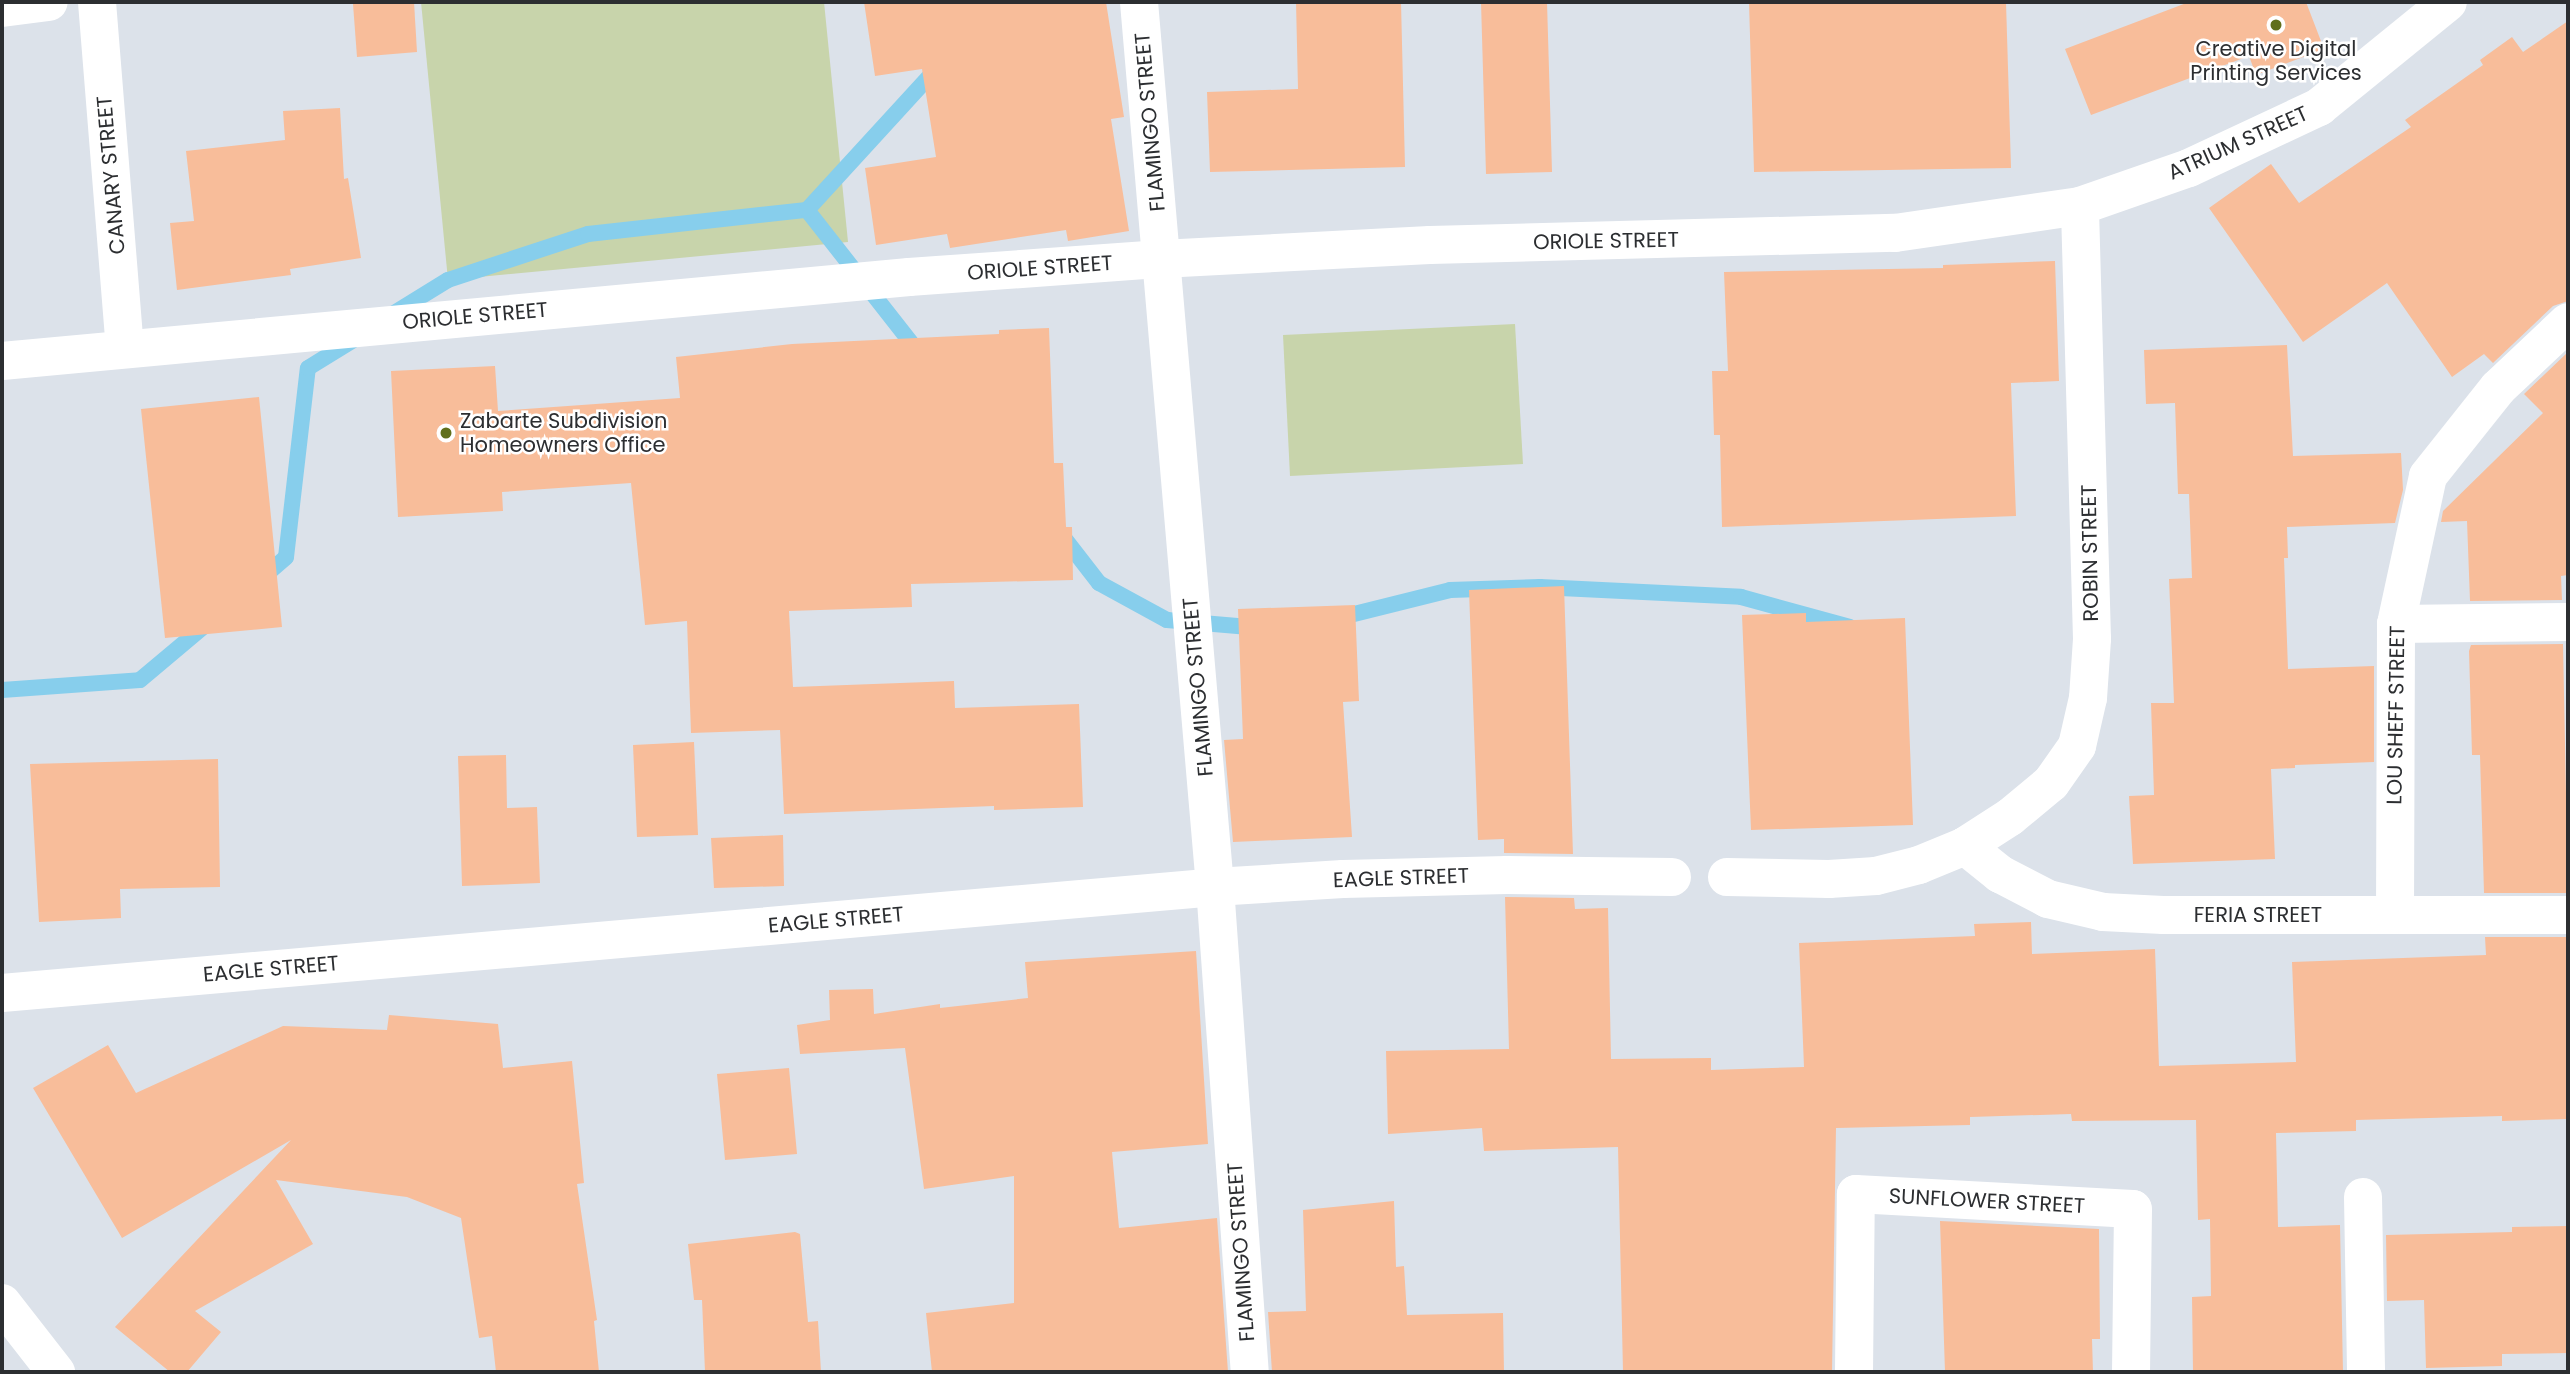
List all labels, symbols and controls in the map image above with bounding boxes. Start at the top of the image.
marker: Creative Digital Printing Services [2268,17,2284,33]
street label: FLAMINGO STREET [1130,31,1170,213]
place label: Creative Digital Printing Services [2190,36,2362,86]
street label: CANARY STREET [92,95,130,255]
street label: ATRIUM STREET [2164,101,2312,185]
street label: ORIOLE STREET [1533,227,1679,255]
street label: ORIOLE STREET [966,250,1114,286]
street label: ORIOLE STREET [401,297,549,335]
place label: Zabarte Subdivision Homeowners Office [460,408,667,458]
marker: Zabarte Subdivision Homeowners Office [438,425,454,441]
street label: ROBIN STREET [2076,484,2104,622]
street label: FLAMINGO STREET [1178,596,1218,778]
street label: LOU SHEFF STREET [2382,625,2410,805]
street label: EAGLE STREET [1333,863,1469,893]
street label: EAGLE STREET [767,902,905,938]
street label: FERIA STREET [2194,902,2322,928]
street label: EAGLE STREET [202,951,340,987]
street label: FLAMINGO STREET [1222,1162,1260,1342]
street label: SUNFLOWER STREET [1888,1183,2086,1219]

